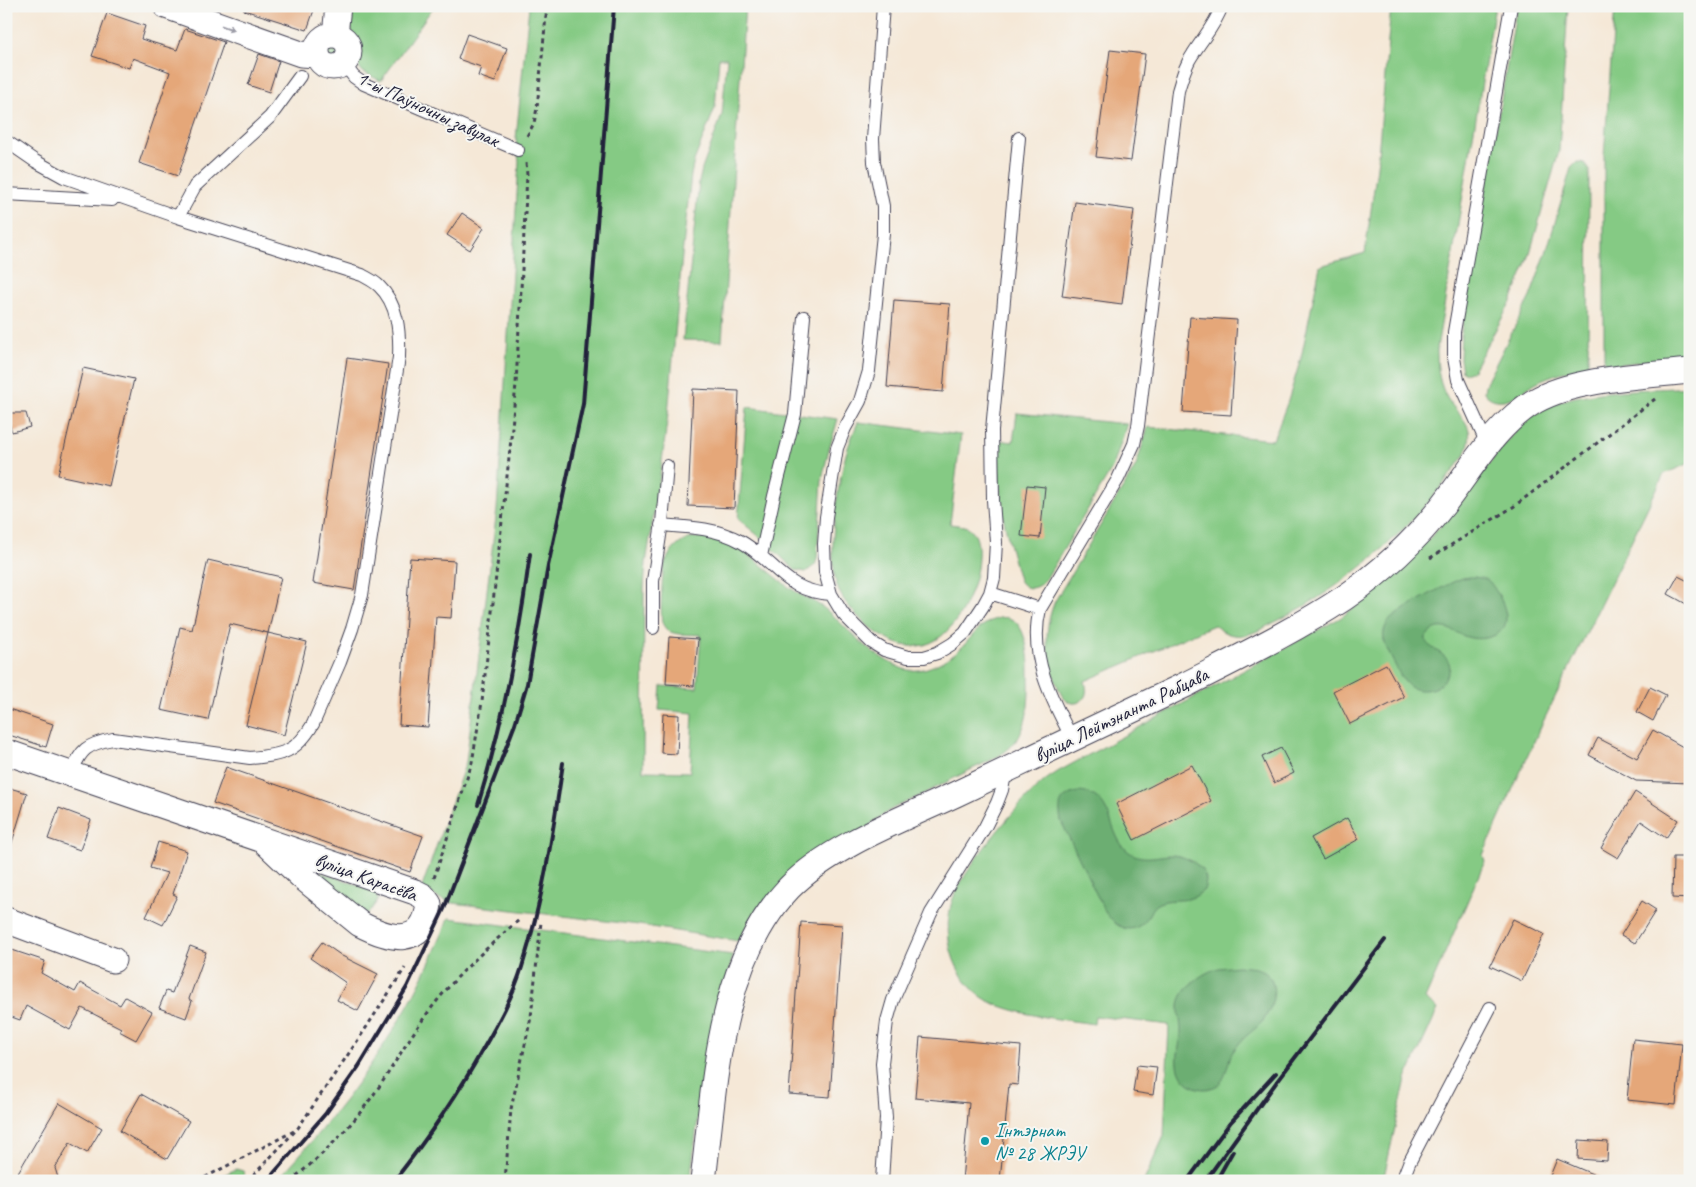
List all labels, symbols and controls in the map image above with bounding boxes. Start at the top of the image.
one-way arrow [221,25,236,32]
street label: 1-ы Паўночны завулак [352,65,505,154]
street label: вуліца Лейтэнанта Рабцава [1030,661,1214,768]
street label: вуліца Карасёва [312,847,422,907]
place label: Інтэрнат № 28 ЖРЭУ [995,1118,1088,1166]
marker: Інтэрнат № 28 ЖРЭУ [979,1135,991,1147]

